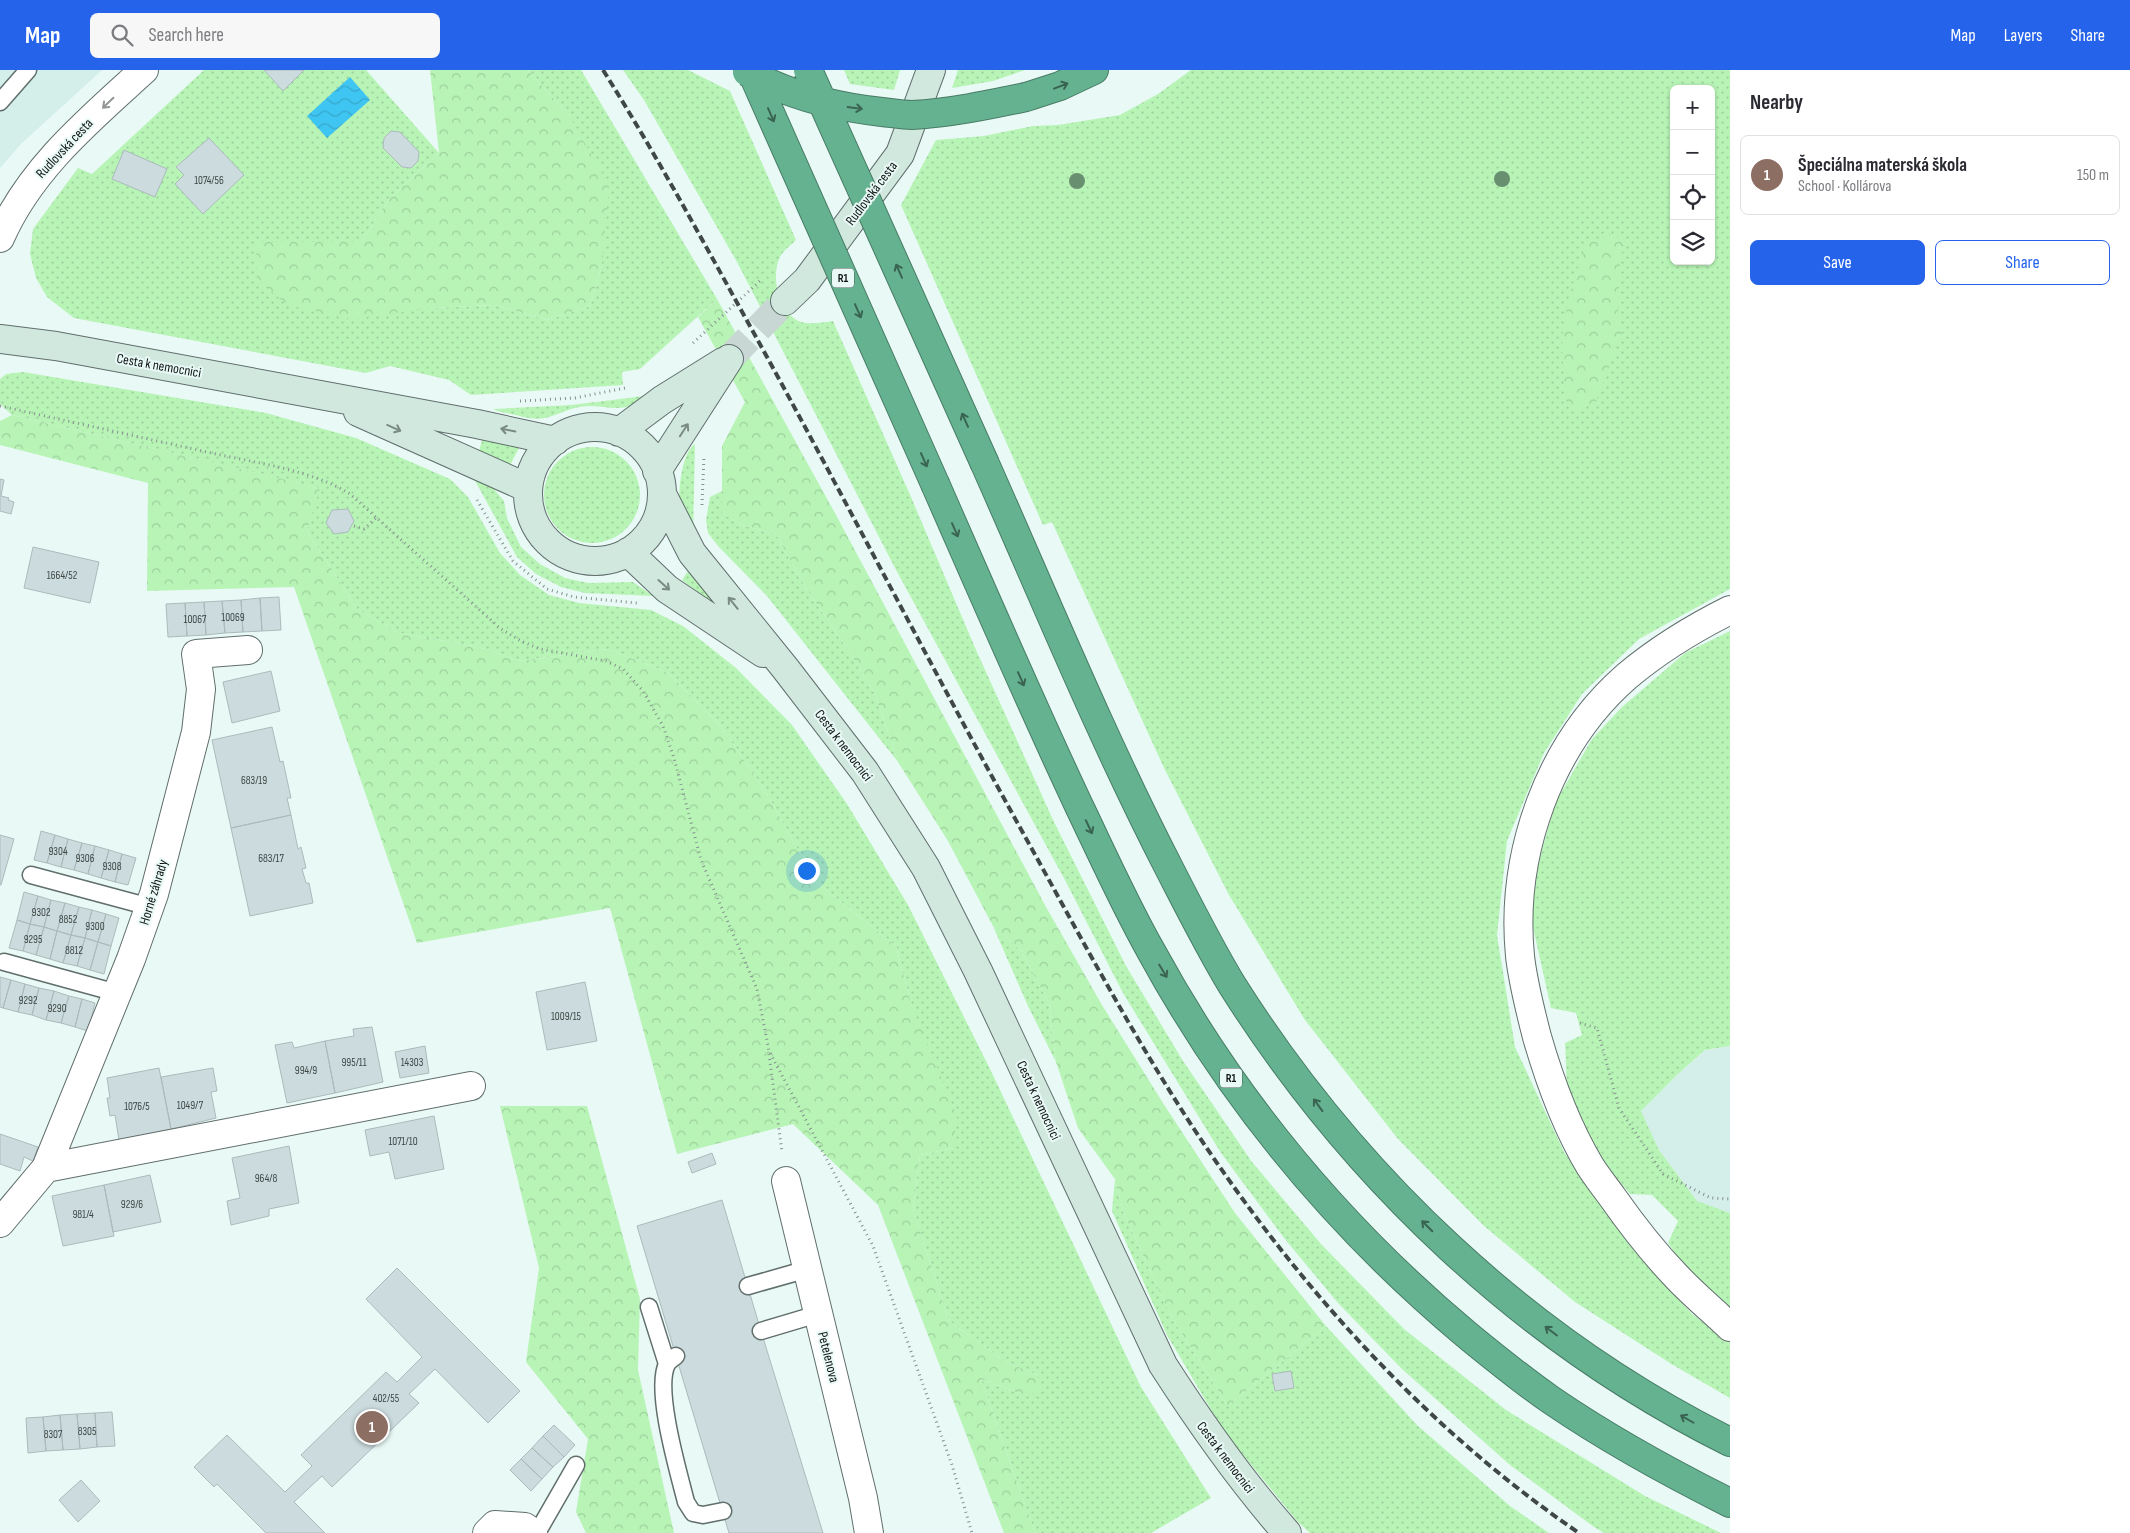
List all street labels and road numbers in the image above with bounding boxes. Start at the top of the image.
street label: Rudlovská cesta [32,115,96,182]
street label: Rudlovská cesta [842,158,901,229]
road number: R1 [832,268,854,288]
street label: Cesta k nemocnici [115,350,202,381]
street label: Cesta k nemocnici [811,706,876,785]
street label: Horné záhrady [135,857,172,927]
street label: Cesta k nemocnici [1013,1058,1064,1143]
road number: R1 [1220,1068,1242,1088]
street label: Petelenova [814,1330,843,1384]
street label: Cesta k nemocnici [1193,1418,1258,1497]

